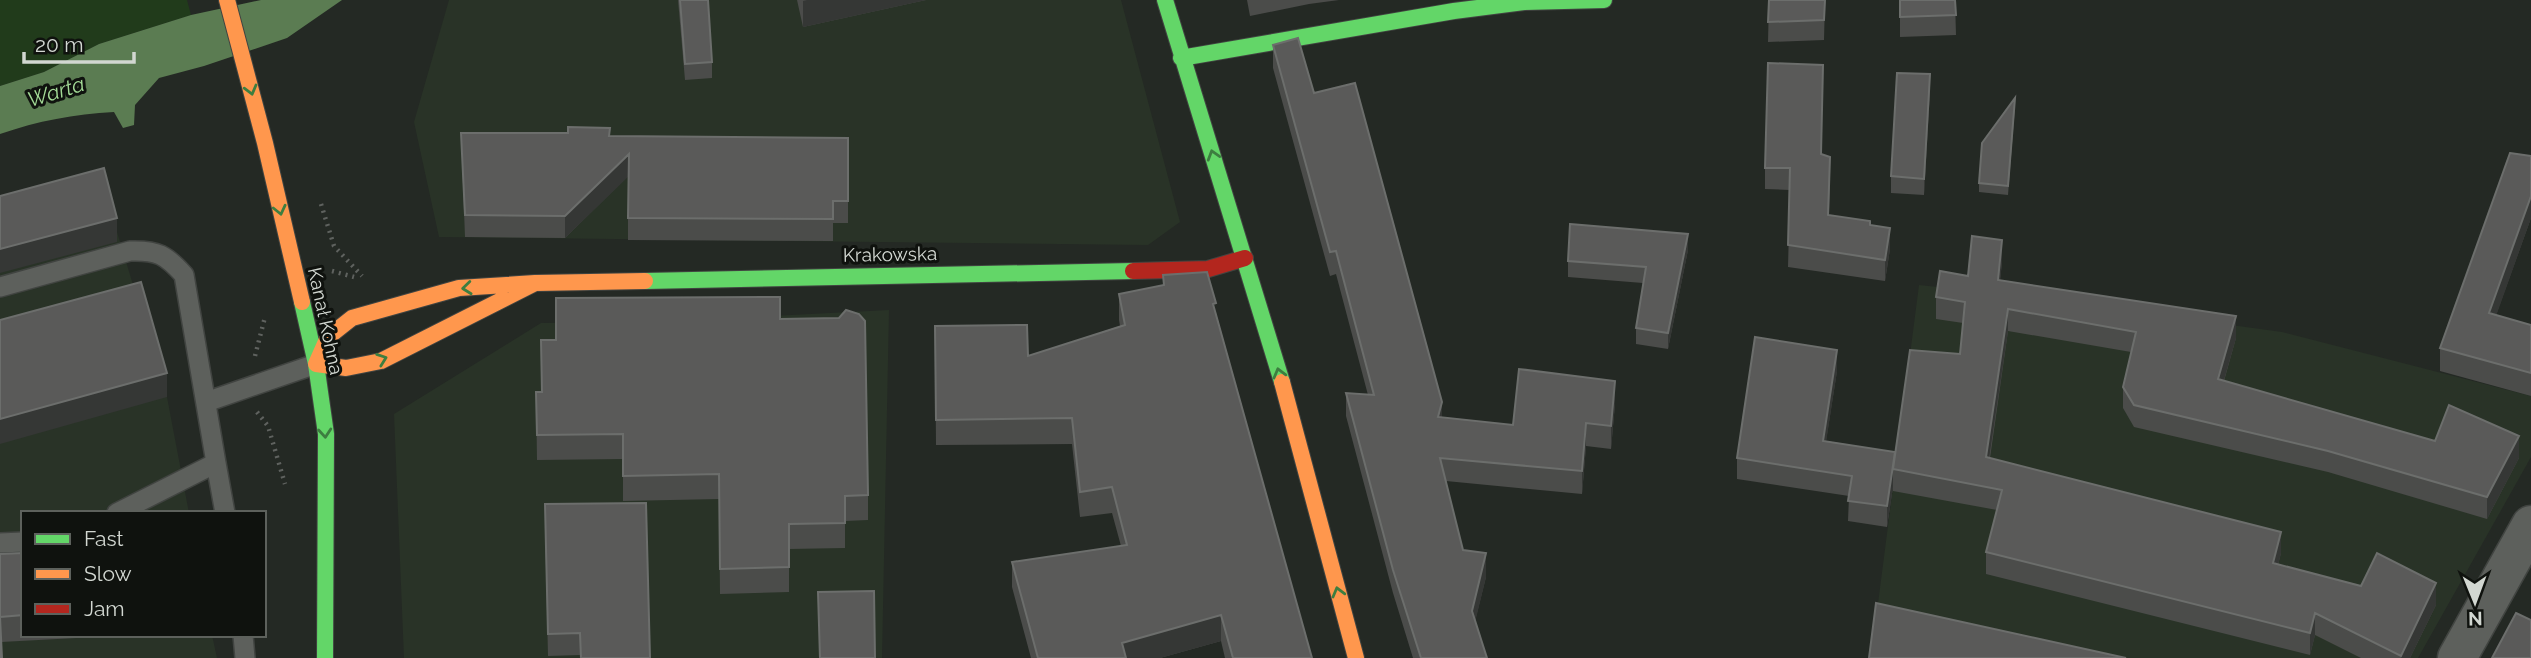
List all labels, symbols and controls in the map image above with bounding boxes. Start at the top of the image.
scale bar [24,21,135,65]
text: 20 m [35,32,83,57]
water label: Warta [24,71,88,112]
one-way arrow [243,83,257,95]
one-way arrow [1207,149,1221,161]
one-way arrow [272,204,287,216]
street label: Krakowska [843,242,937,266]
street label: Kanał Kohna [304,265,348,377]
one-way arrow [461,280,473,295]
one-way arrow [376,353,388,367]
one-way arrow [1273,367,1287,379]
one-way arrow [317,427,332,438]
legend [21,511,266,637]
text: Fast [84,526,124,551]
text: Slow [84,561,132,586]
north arrow [2440,567,2510,637]
one-way arrow [1332,586,1346,598]
text: Jam [84,596,125,621]
text: N [2468,608,2483,630]

